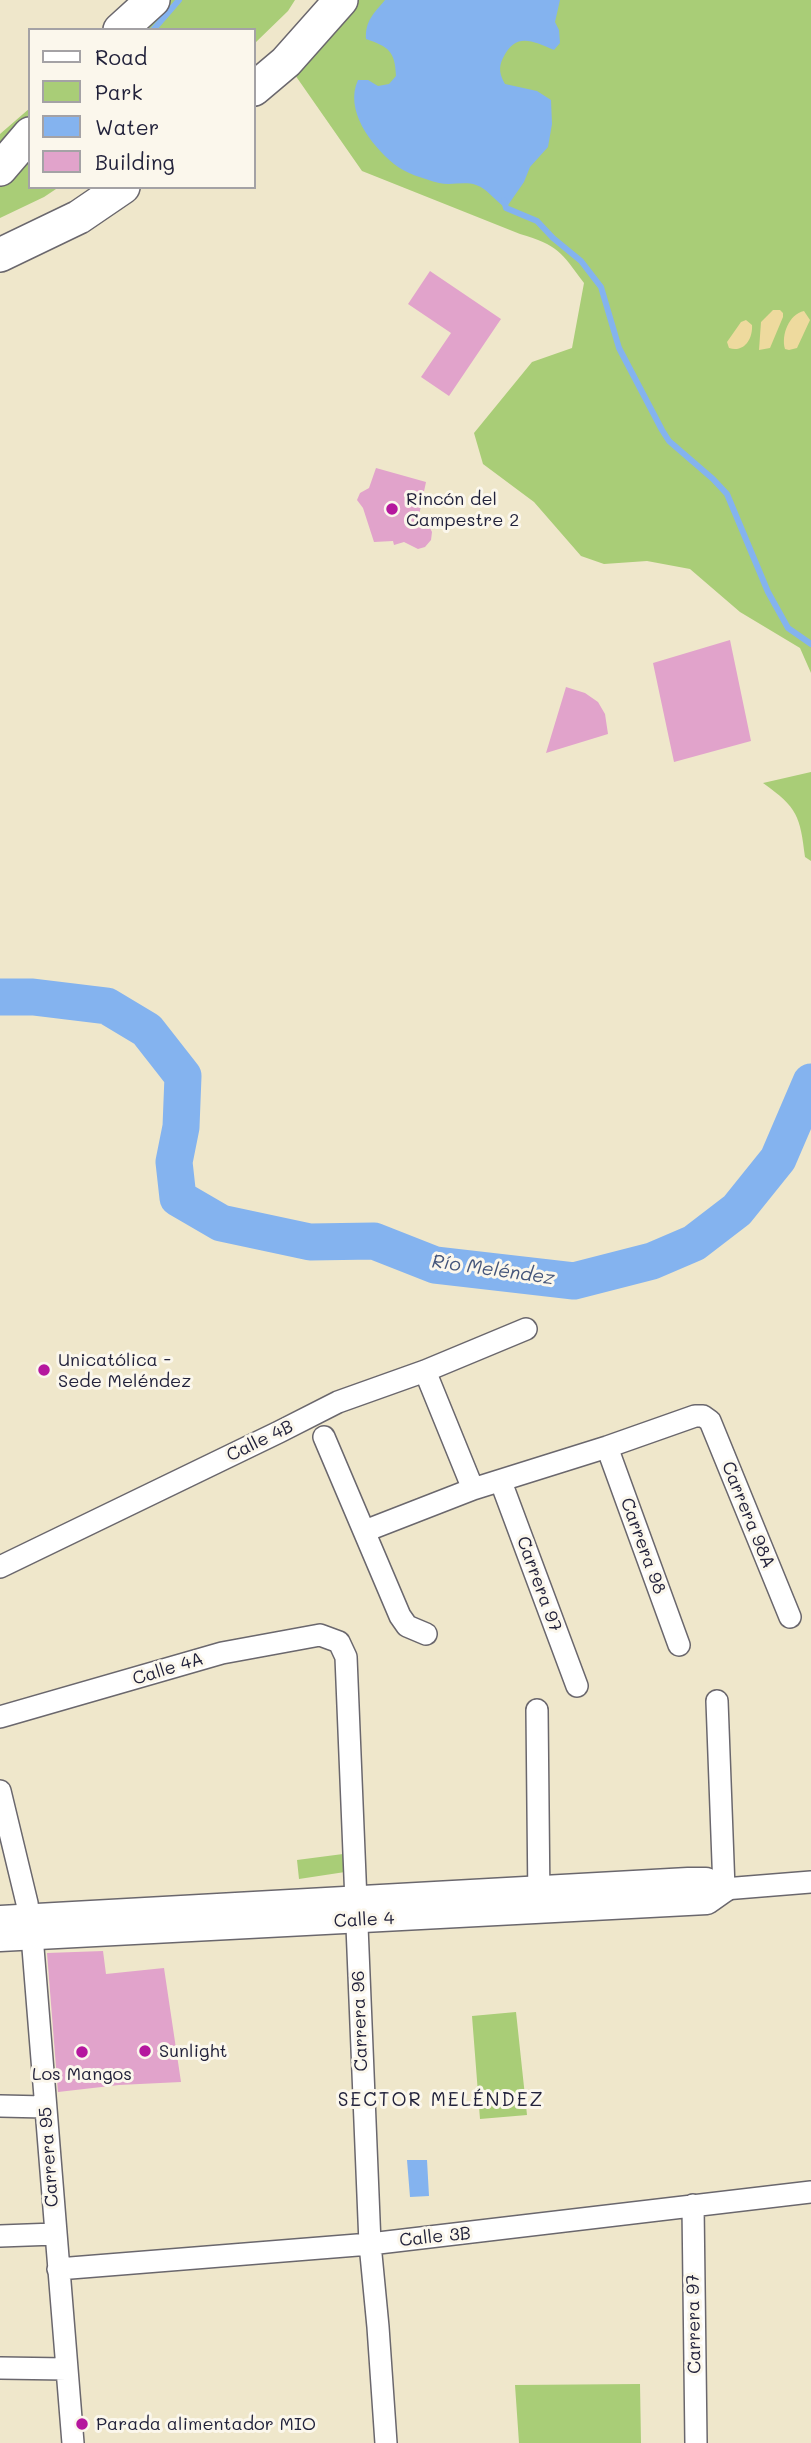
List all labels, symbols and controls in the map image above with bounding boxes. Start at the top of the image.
legend [28,28,256,189]
text: Road [95,43,147,70]
text: Park [95,78,143,105]
text: Water [95,113,159,140]
text: Building [95,148,175,175]
place label: Rincón del Campestre 2 [406,488,519,530]
marker: Rincón del Campestre 2 [384,501,400,517]
water label: Río Meléndez [430,1250,556,1290]
place label: Unicatólica - Sede Meléndez [58,1349,191,1392]
marker: Unicatólica - Sede Meléndez [36,1362,52,1378]
street label: Calle 4B [223,1416,297,1466]
street label: Carrera 98A [717,1458,779,1572]
street label: Carrera 98 [616,1495,670,1597]
street label: Carrera 97 [512,1533,566,1635]
street label: Calle 4A [130,1648,206,1690]
street label: Calle 4 [333,1908,395,1932]
street label: Carrera 96 [347,1970,373,2072]
place label: Sunlight [159,2040,227,2062]
marker: Sunlight [137,2043,153,2059]
marker: Los Mangos [74,2044,90,2060]
place label: Los Mangos [32,2063,132,2085]
district label: SECTOR MELÉNDEZ [340,2089,542,2111]
street label: Carrera 95 [35,2106,63,2208]
street label: Calle 3B [398,2223,472,2251]
street label: Carrera 97 [682,2274,706,2374]
place label: Parada alimentador MIO [96,2413,316,2435]
marker: Parada alimentador MIO [74,2416,90,2432]

